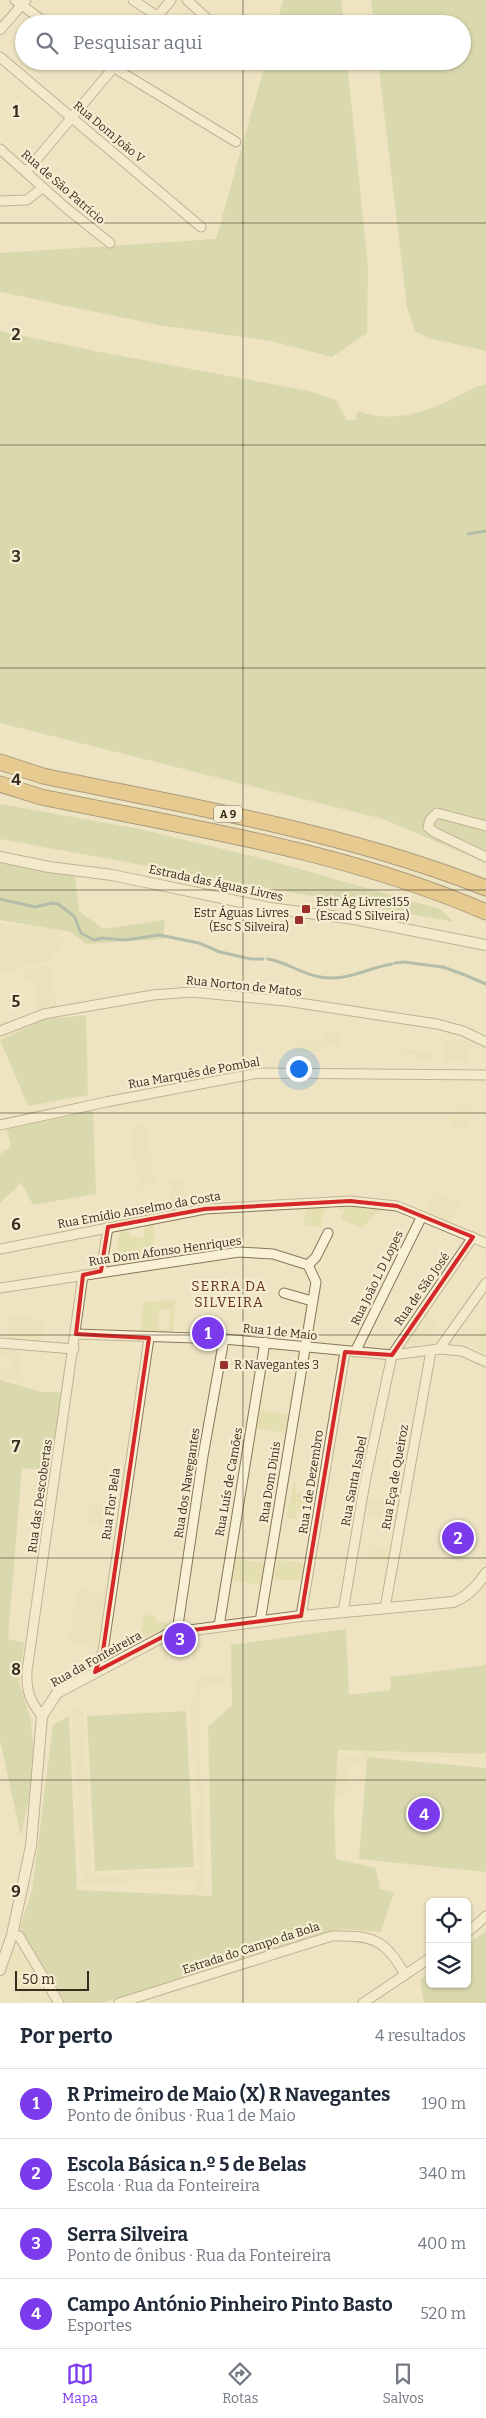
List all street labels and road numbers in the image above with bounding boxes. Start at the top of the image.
street label: Rua Dom João V [71,98,148,166]
street label: Rua de São Patrício [18,147,108,227]
road number: A 9 [214,806,242,822]
street label: Estrada das Águas Livres [148,861,285,904]
street label: Rua Norton de Matos [185,973,303,999]
street label: Rua Marquês de Pombal [127,1054,262,1091]
street label: Rua Emídio Anselmo da Costa [56,1189,222,1231]
street label: Rua João L D Lopes [348,1228,406,1328]
street label: Rua Dom Afonso Henriques [88,1233,243,1269]
street label: Rua de São José [392,1250,452,1328]
street label: Rua 1 de Maio [242,1321,318,1343]
street label: Rua Eça de Queiroz [379,1423,411,1531]
street label: Rua dos Navegantes [171,1426,203,1539]
street label: Rua Luís de Camões [213,1426,246,1538]
street label: Rua 1 de Dezembro [296,1429,326,1535]
street label: Rua Santa Isabel [338,1434,370,1527]
street label: Rua das Descobertas [25,1438,55,1554]
street label: Rua Dom Dinis [257,1440,283,1524]
street label: Rua Flor Bela [99,1467,123,1541]
street label: Rua da Fonteireira [48,1628,144,1690]
street label: Estrada do Campo da Bola [181,1919,322,1977]

